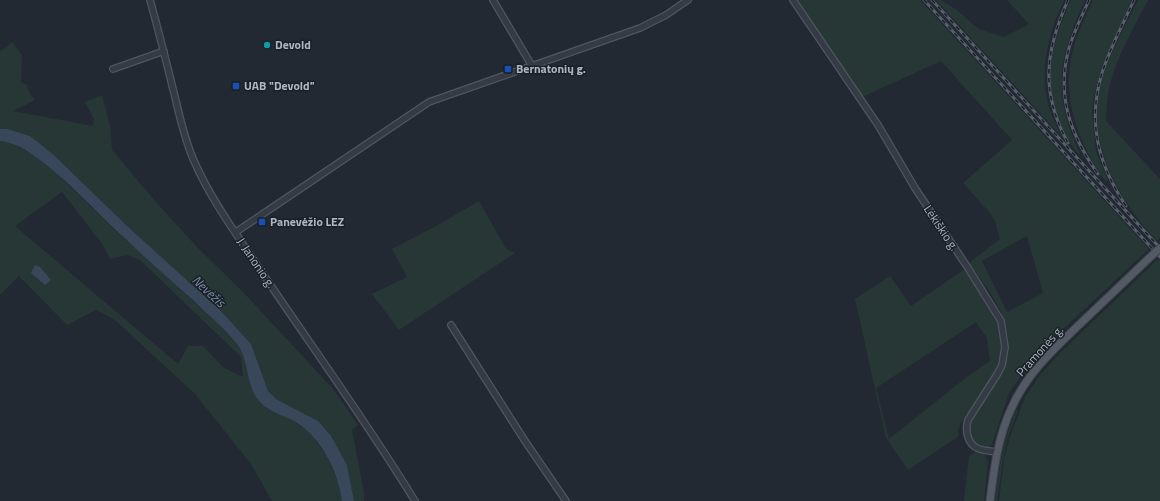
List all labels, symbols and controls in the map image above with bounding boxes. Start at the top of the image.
place label: Devold [275,35,311,54]
marker: Devold [262,40,272,50]
place label: Bernatonių g. [516,59,586,78]
marker: Bernatonių g. [503,64,513,74]
place label: UAB "Devold" [244,76,315,95]
marker: UAB "Devold" [231,81,241,91]
street label: Lėkiškio g. [919,201,964,255]
place label: Panevėžio LEZ [270,212,344,231]
marker: Panevėžio LEZ [257,217,267,227]
street label: J. Janonio g. [232,233,280,292]
water label: Nevėžis [188,270,231,313]
street label: Pramonės g. [1011,321,1068,380]

